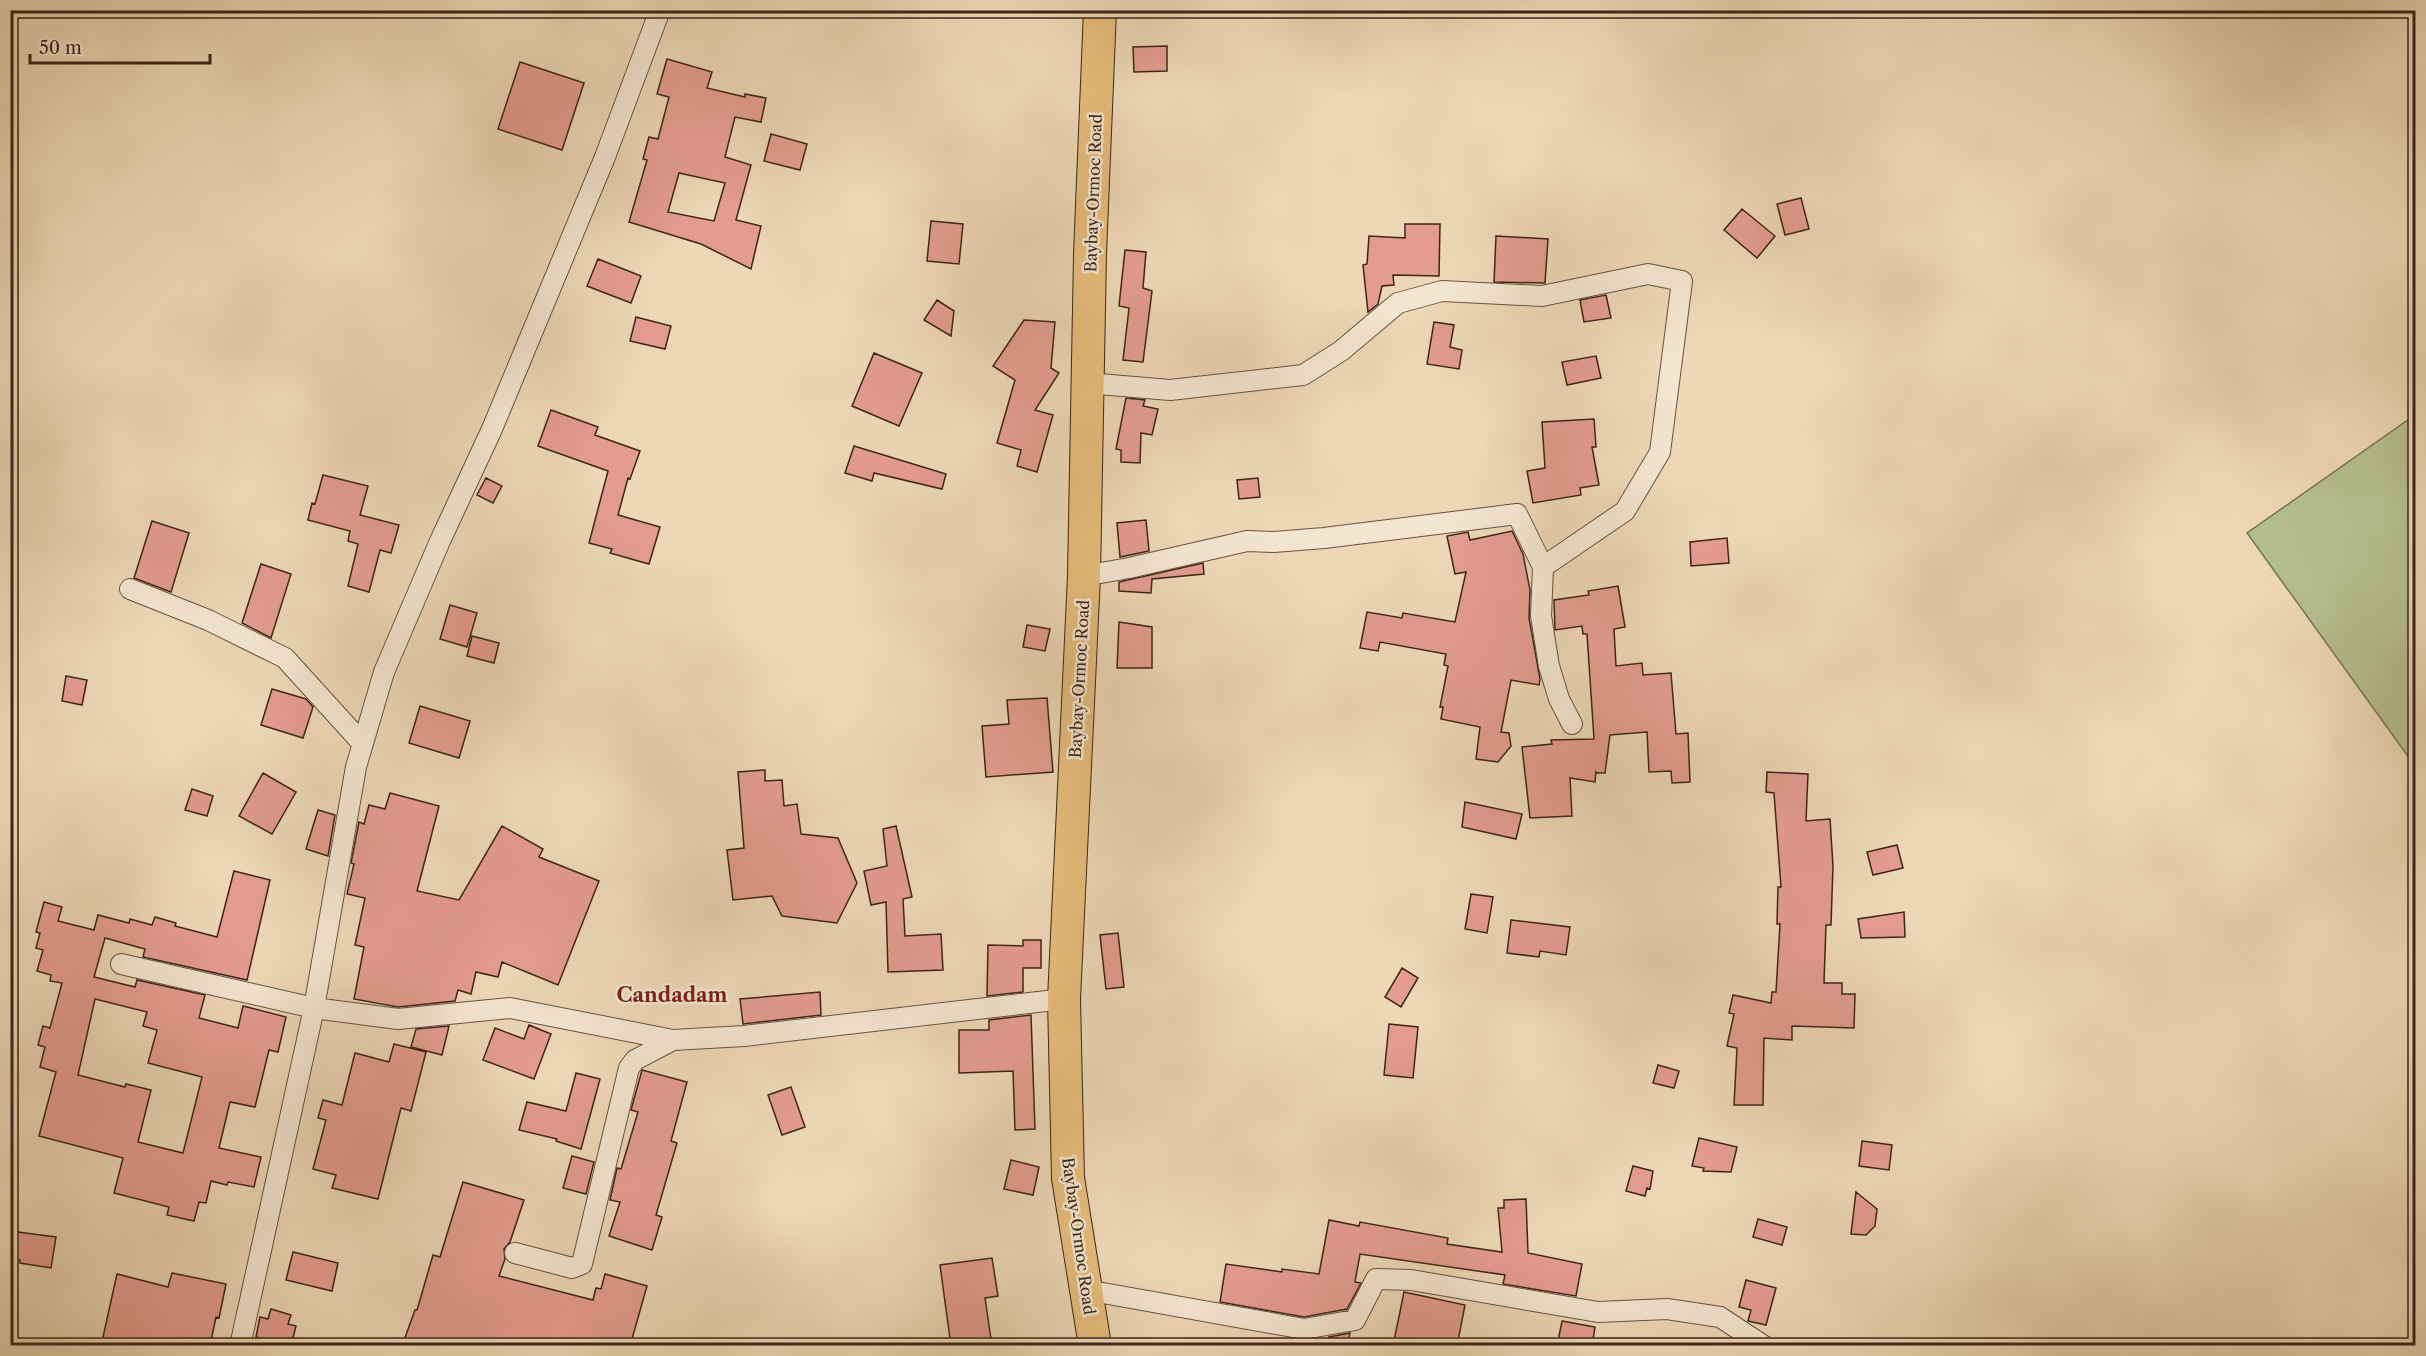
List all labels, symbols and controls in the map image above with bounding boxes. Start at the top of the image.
scale bar [30,27,210,65]
text: 50 m [39,37,82,59]
street label: Baybay-Ormoc Road [1080,113,1106,273]
street label: Baybay-Ormoc Road [1065,599,1093,759]
district label: Candadam [616,983,728,1007]
street label: Baybay-Ormoc Road [1058,1156,1100,1316]

